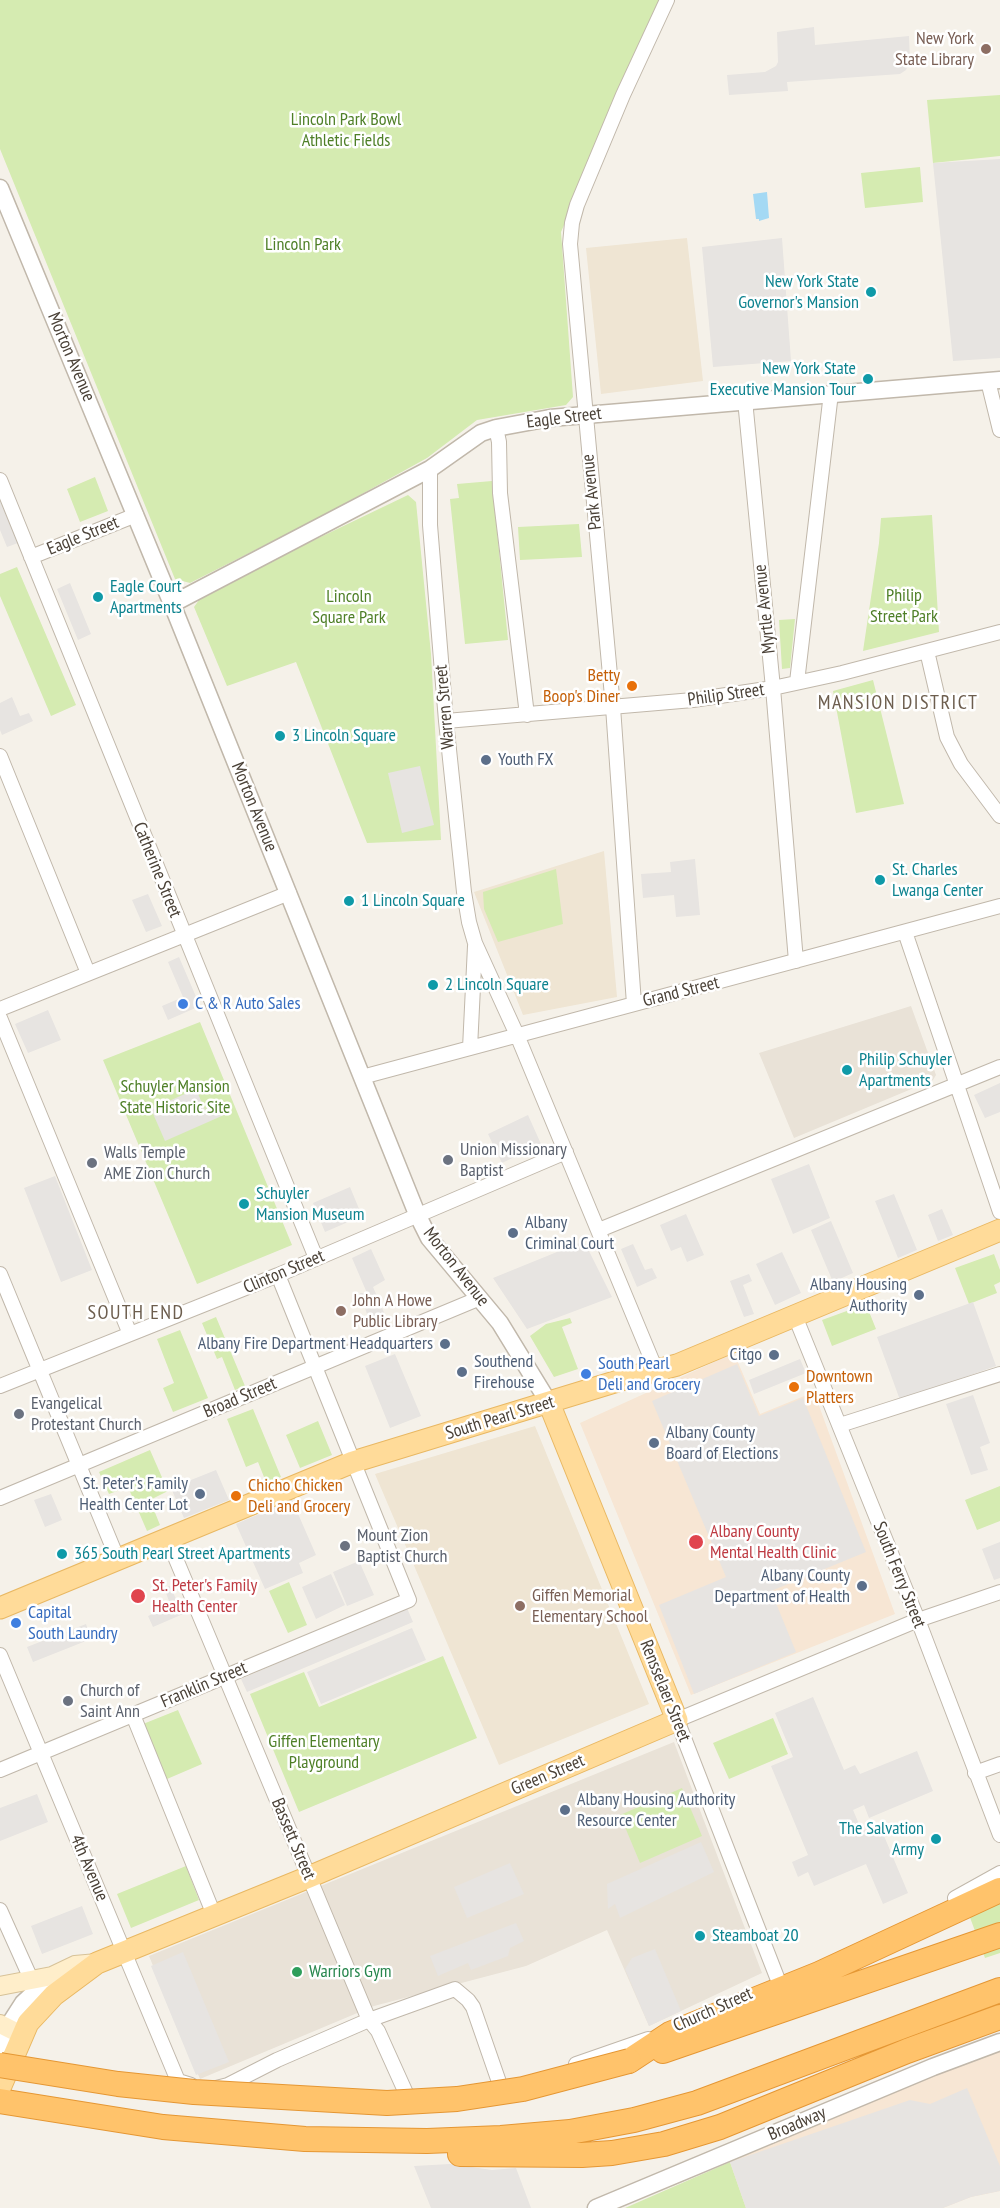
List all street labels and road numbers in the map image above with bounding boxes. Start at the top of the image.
street label: Morton Avenue [43,309,99,405]
street label: Eagle Street [525,403,603,433]
street label: Park Avenue [577,453,607,531]
street label: Eagle Street [44,512,122,560]
street label: Myrtle Avenue [750,563,780,655]
street label: Warren Street [431,664,459,750]
street label: Philip Street [686,679,766,711]
street label: Morton Avenue [226,759,282,855]
street label: Catherine Street [128,819,186,921]
street label: Grand Street [641,972,721,1012]
street label: Morton Avenue [418,1223,494,1311]
street label: Clinton Street [240,1245,328,1299]
street label: Broad Street [200,1373,280,1423]
street label: South Pearl Street [443,1391,557,1445]
street label: South Ferry Street [868,1519,930,1631]
street label: Rensselaer Street [635,1637,695,1745]
street label: Franklin Street [158,1657,250,1713]
street label: Green Street [508,1750,588,1800]
street label: Bassett Street [266,1795,320,1883]
street label: 4th Avenue [65,1831,113,1905]
street label: Church Street [670,1983,756,2037]
street label: Broadway [765,2102,829,2146]

